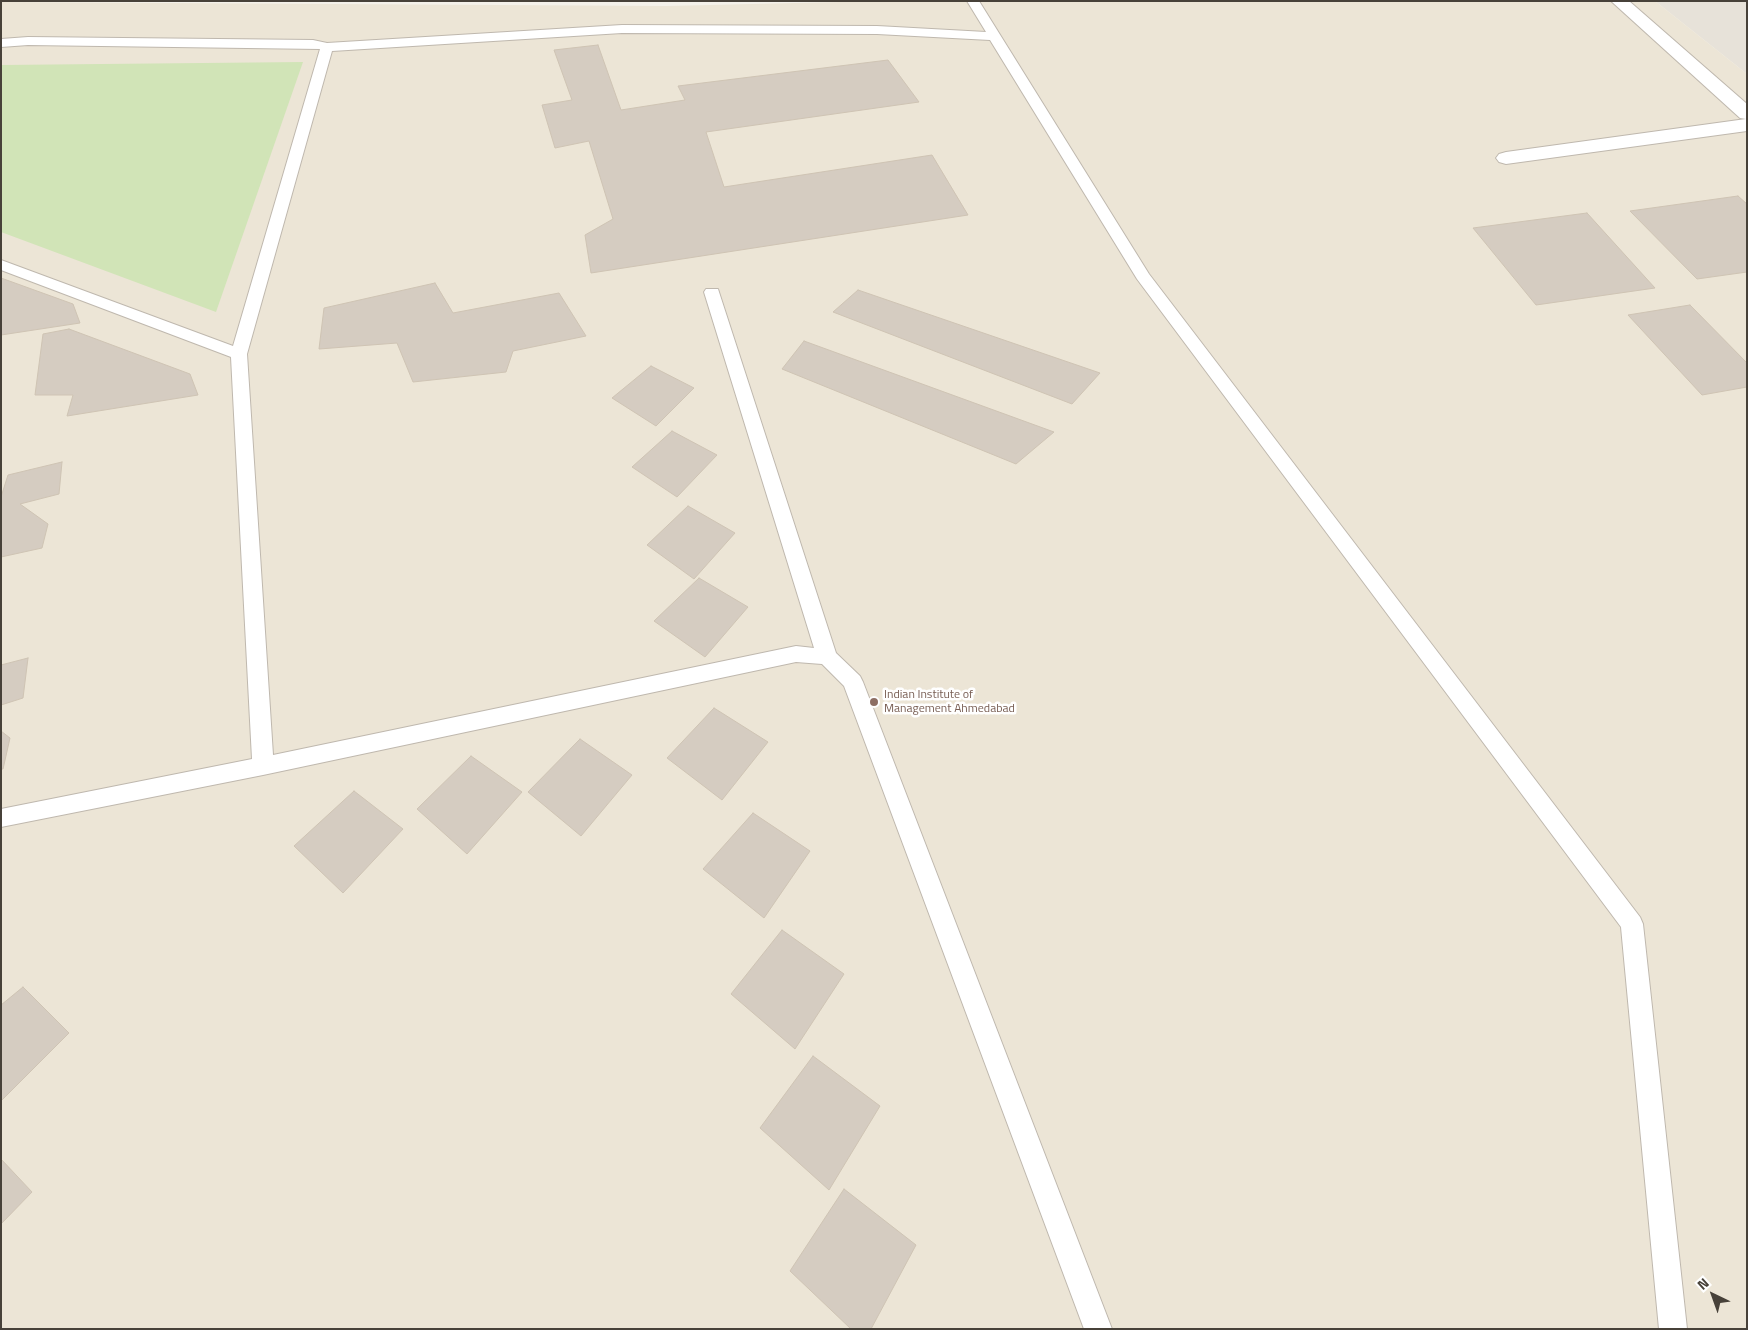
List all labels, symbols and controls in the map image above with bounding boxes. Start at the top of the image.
place label: Indian Institute of Management Ahmedabad [884,688,1015,716]
marker: Indian Institute of Management Ahmedabad [868,696,880,708]
north arrow [1688,1270,1738,1320]
text: N [1692,1272,1713,1295]

